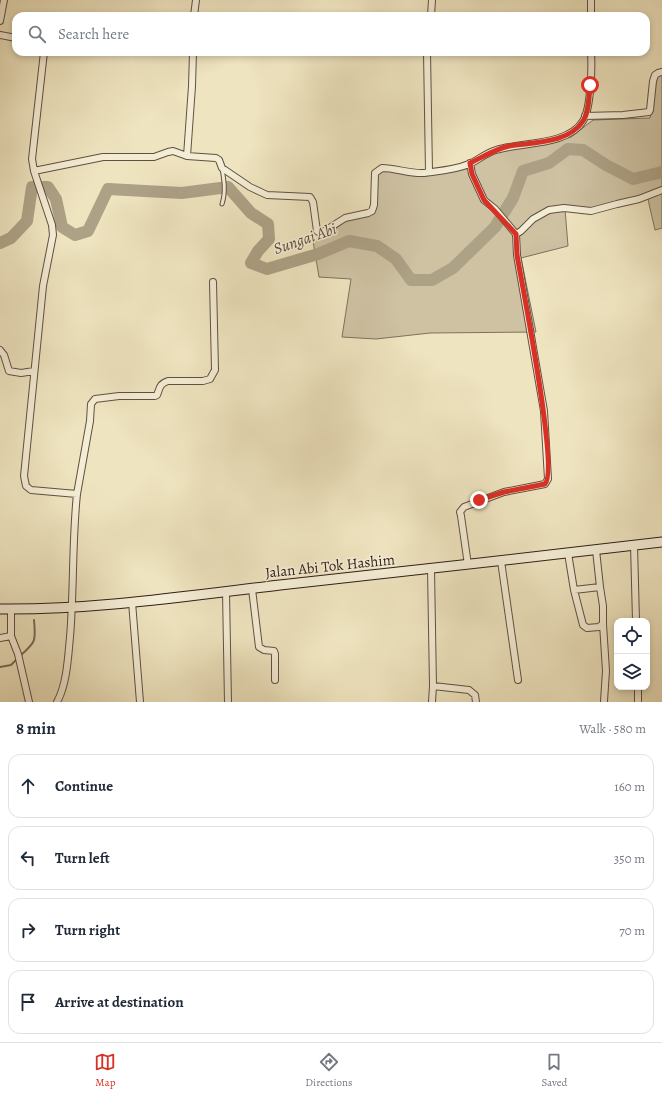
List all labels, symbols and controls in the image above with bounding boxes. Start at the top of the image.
search box [12,12,650,56]
icon: search [26,23,48,45]
text: Search here [58,24,129,44]
route start [581,76,599,94]
water label: Sungai Abi [271,218,339,260]
route end [470,491,488,509]
street label: Jalan Abi Tok Hashim [264,549,396,583]
map controls [614,618,650,690]
button: locate [614,618,650,654]
button: layers [614,654,650,690]
text: 8 min [16,717,56,740]
text: Walk · 580 m [579,720,646,737]
icon: ahead [17,775,39,797]
text: Continue [55,776,113,796]
text: 160 m [614,778,645,795]
icon: left [17,847,39,869]
text: Turn left [55,848,110,868]
text: 350 m [614,850,645,867]
icon: right [17,919,39,941]
text: Turn right [55,920,120,940]
text: 70 m [619,922,645,939]
icon: arrive [17,991,39,1013]
text: Arrive at destination [55,992,184,1012]
tab: Map [94,1051,116,1090]
tab: Directions [305,1051,353,1090]
tab: Saved [541,1051,568,1090]

